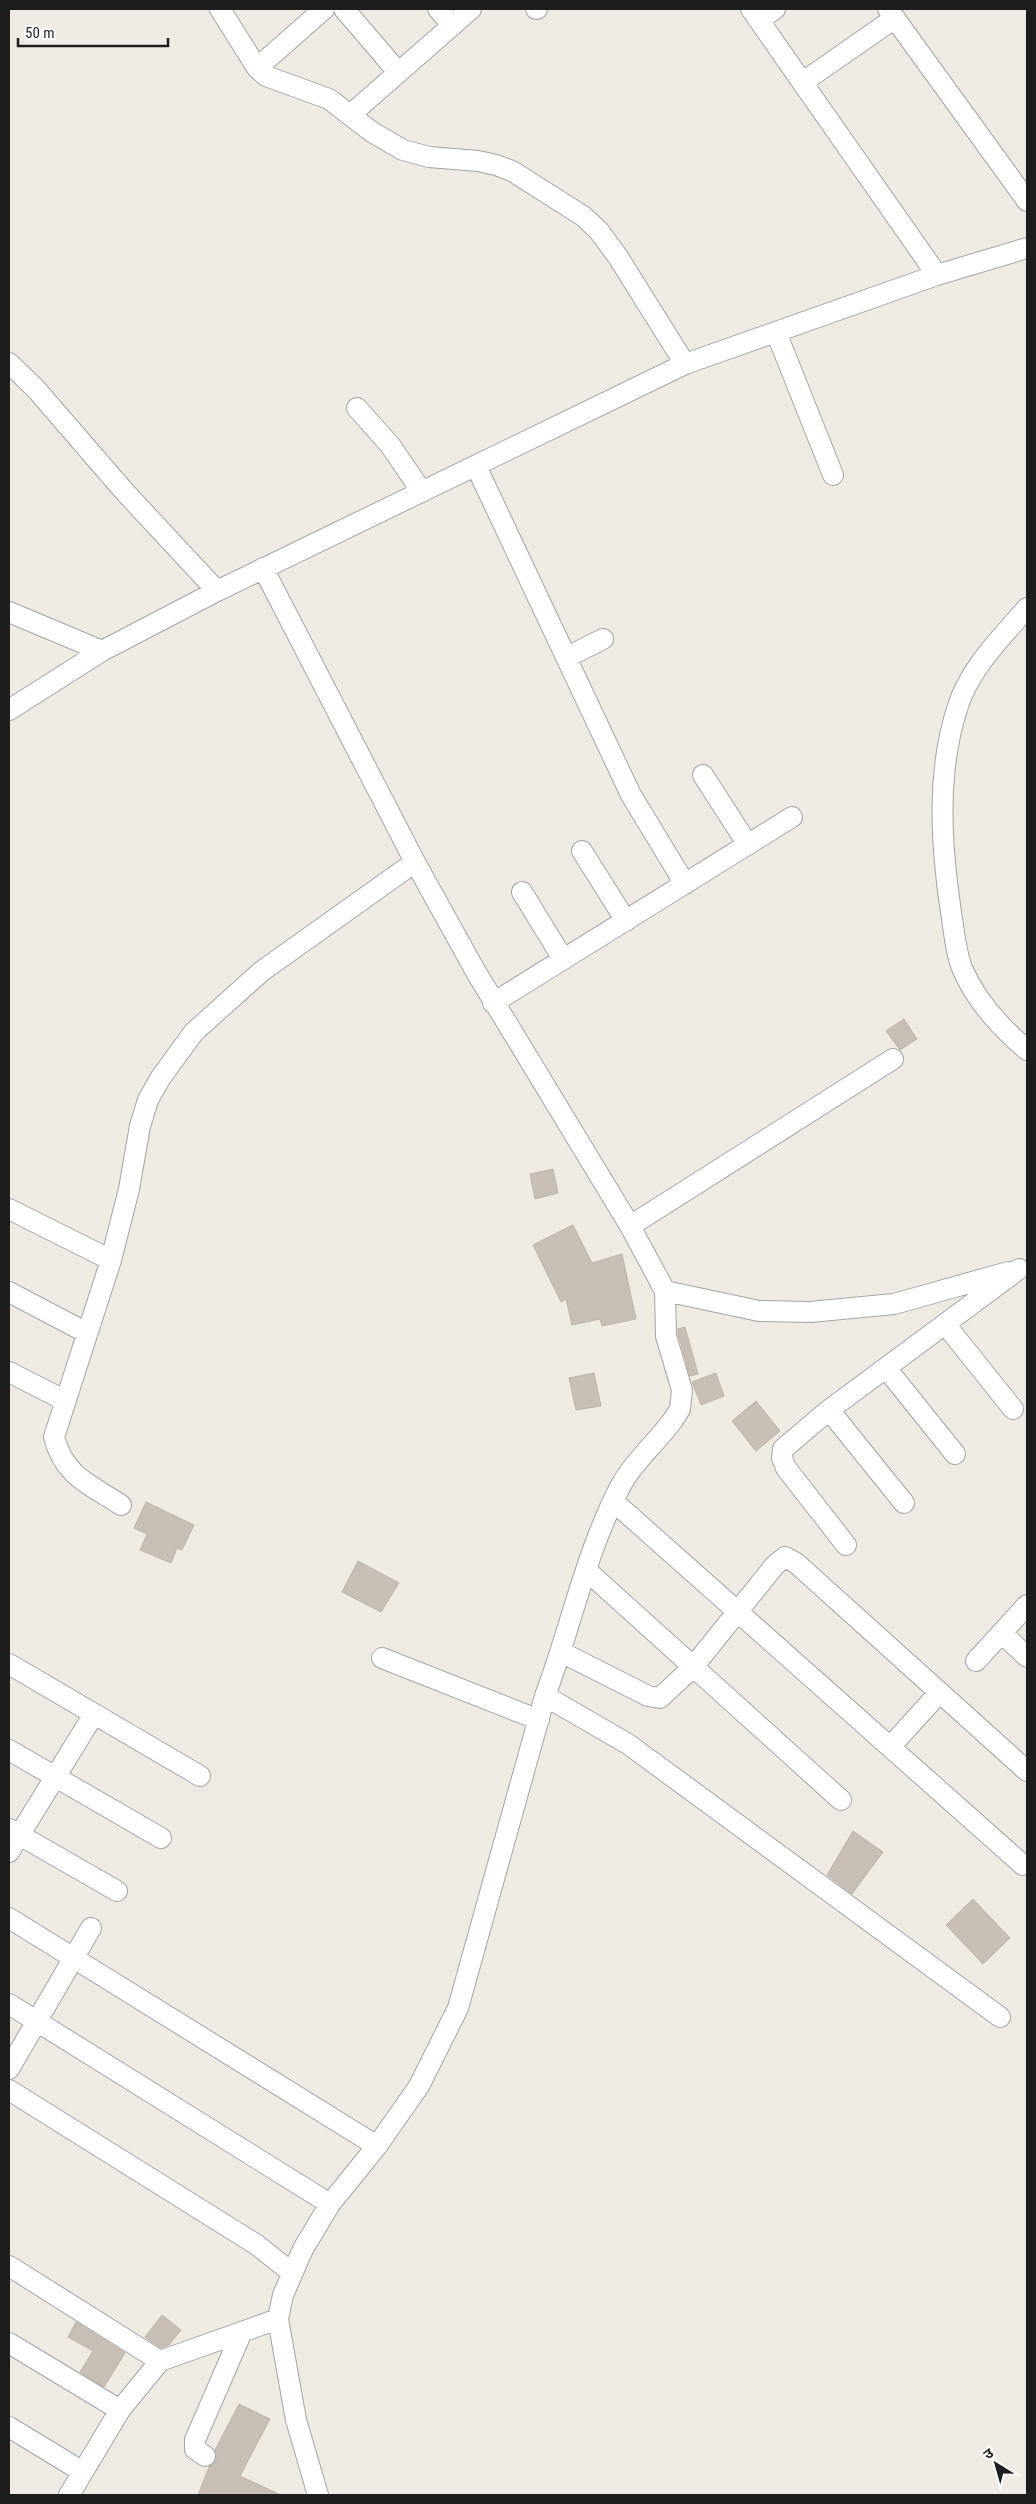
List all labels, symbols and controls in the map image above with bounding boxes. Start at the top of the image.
scale bar [18,15,168,47]
text: 50 m [25,24,55,42]
north arrow [971,2439,1021,2489]
text: उ [980,2444,997,2462]

